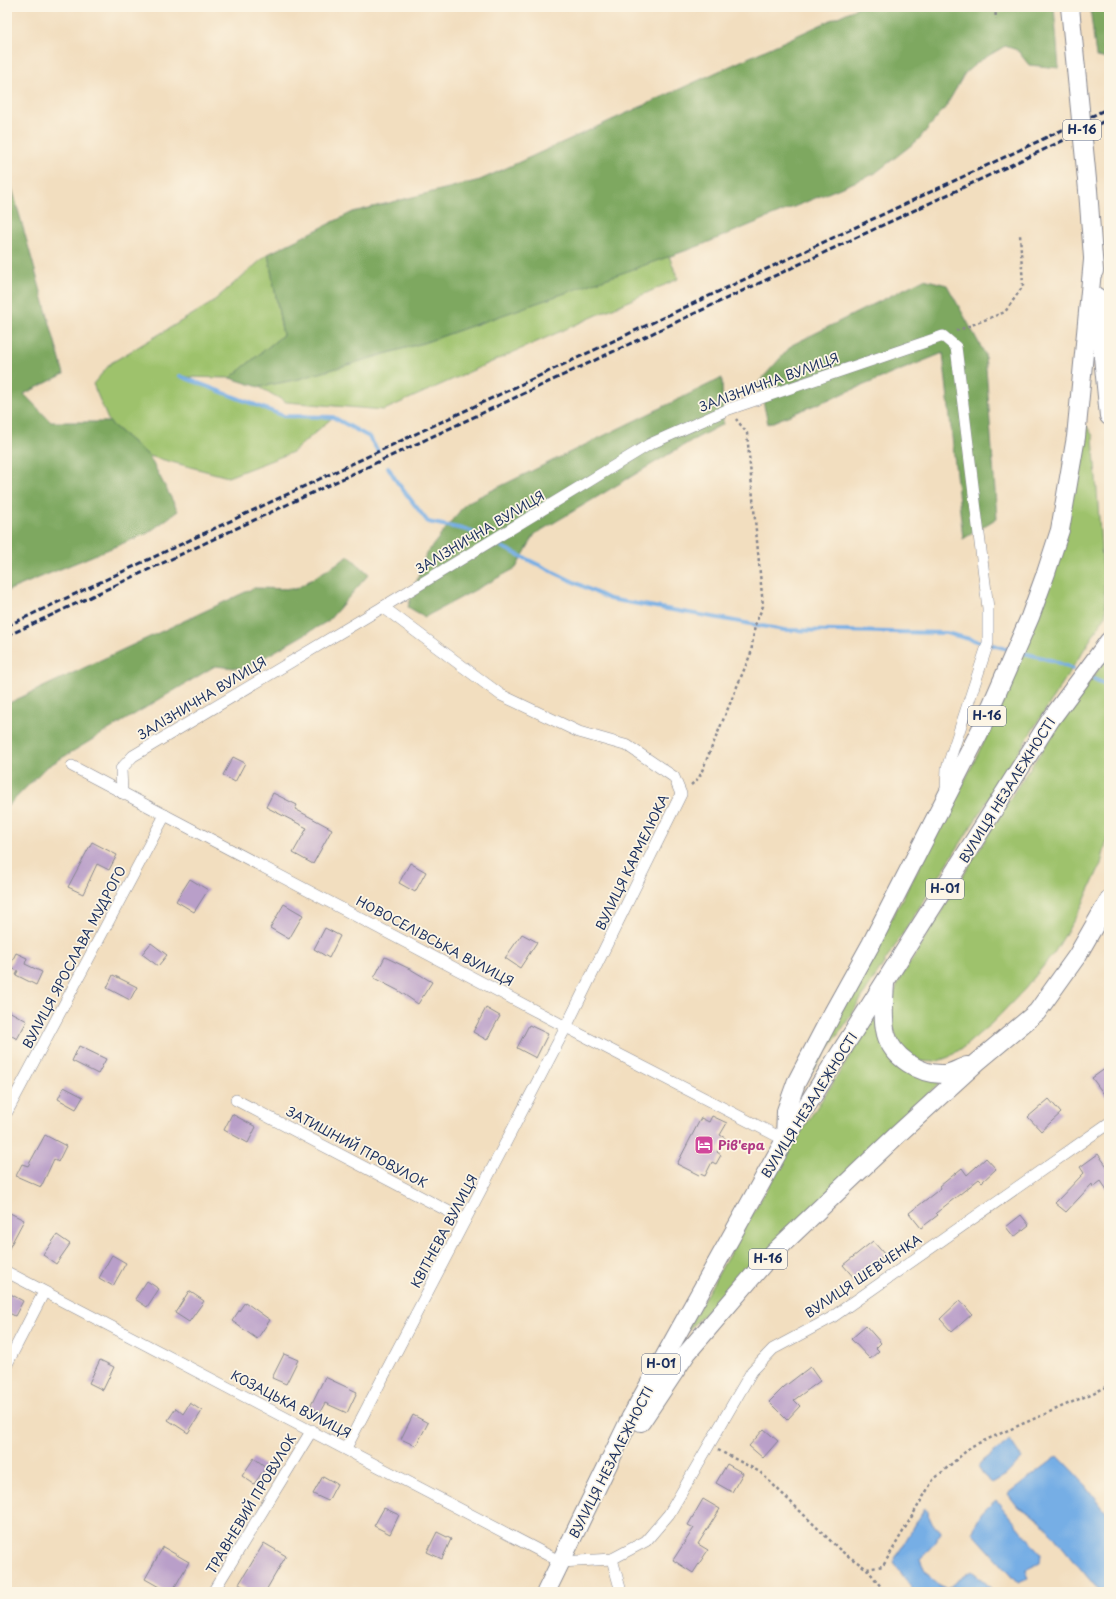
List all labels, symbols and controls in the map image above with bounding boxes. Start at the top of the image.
road number: Н-16 [1063,120,1101,140]
street label: ЗАЛІЗНИЧНА ВУЛИЦЯ [696,347,841,416]
street label: ЗАЛІЗНИЧНА ВУЛИЦЯ [412,486,548,578]
street label: ЗАЛІЗНИЧНА ВУЛИЦЯ [134,652,270,744]
road number: Н-16 [968,706,1006,726]
street label: ВУЛИЦЯ НЕЗАЛЕЖНОСТІ [954,713,1059,866]
street label: ВУЛИЦЯ КАРМЕЛЮКА [590,791,673,933]
street label: ВУЛИЦЯ ЯРОСЛАВА МУДРОГО [17,862,130,1051]
road number: Н-01 [926,879,964,899]
street label: НОВОСЕЛІВСЬКА ВУЛИЦЯ [353,891,517,990]
street label: ВУЛИЦЯ НЕЗАЛЕЖНОСТІ [756,1028,861,1181]
street label: ЗАТИШНИЙ ПРОВУЛОК [283,1101,431,1192]
hotel icon: Рів'єра [693,1134,715,1156]
place label: Рів'єра [718,1135,765,1154]
street label: КВІТНЕВА ВУЛИЦЯ [406,1171,482,1291]
street label: ВУЛИЦЯ ШЕВЧЕНКА [801,1229,925,1322]
road number: Н-16 [749,1249,787,1269]
road number: Н-01 [642,1354,680,1374]
street label: КОЗАЦЬКА ВУЛИЦЯ [228,1365,355,1442]
street label: ВУЛИЦЯ НЕЗАЛЕЖНОСТІ [564,1383,657,1541]
street label: ТРАВНЕВИЙ ПРОВУЛОК [201,1430,300,1578]

